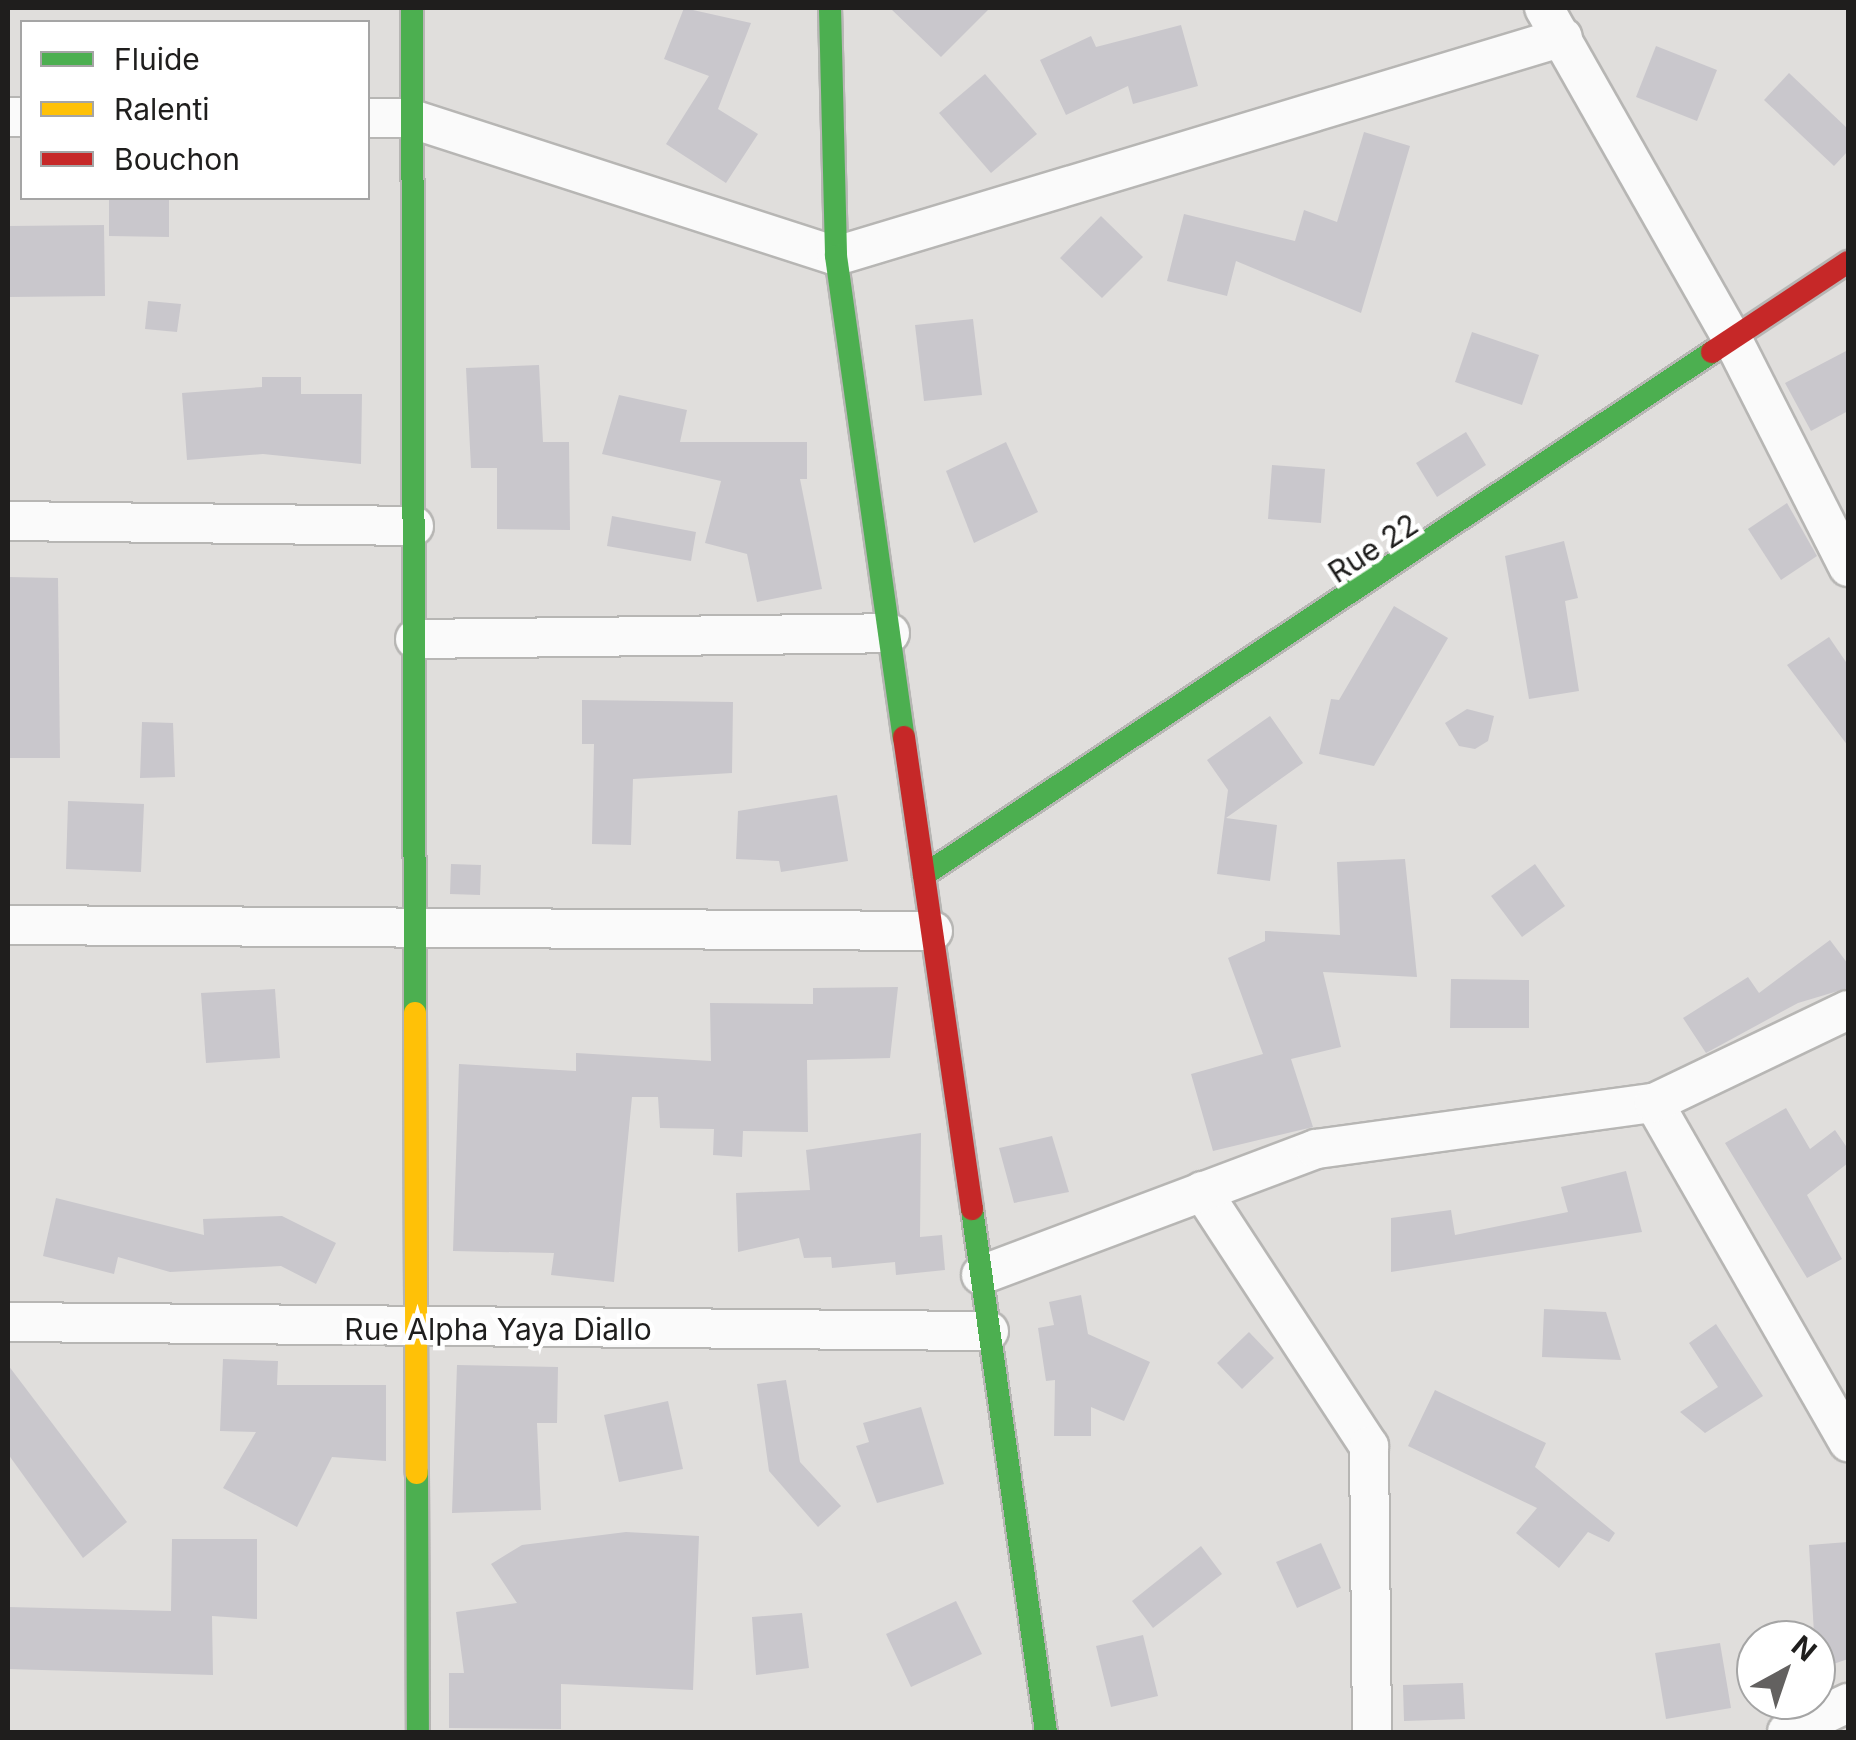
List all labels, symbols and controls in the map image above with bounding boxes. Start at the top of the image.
legend [20,20,370,200]
text: Fluide [114,41,200,77]
text: Ralenti [114,91,210,127]
text: Bouchon [114,141,240,177]
street label: Rue 22 [1321,506,1425,590]
street label: Rue Alpha Yaya Diallo [344,1311,652,1347]
north arrow [1736,1620,1836,1720]
text: N [1785,1629,1823,1668]

